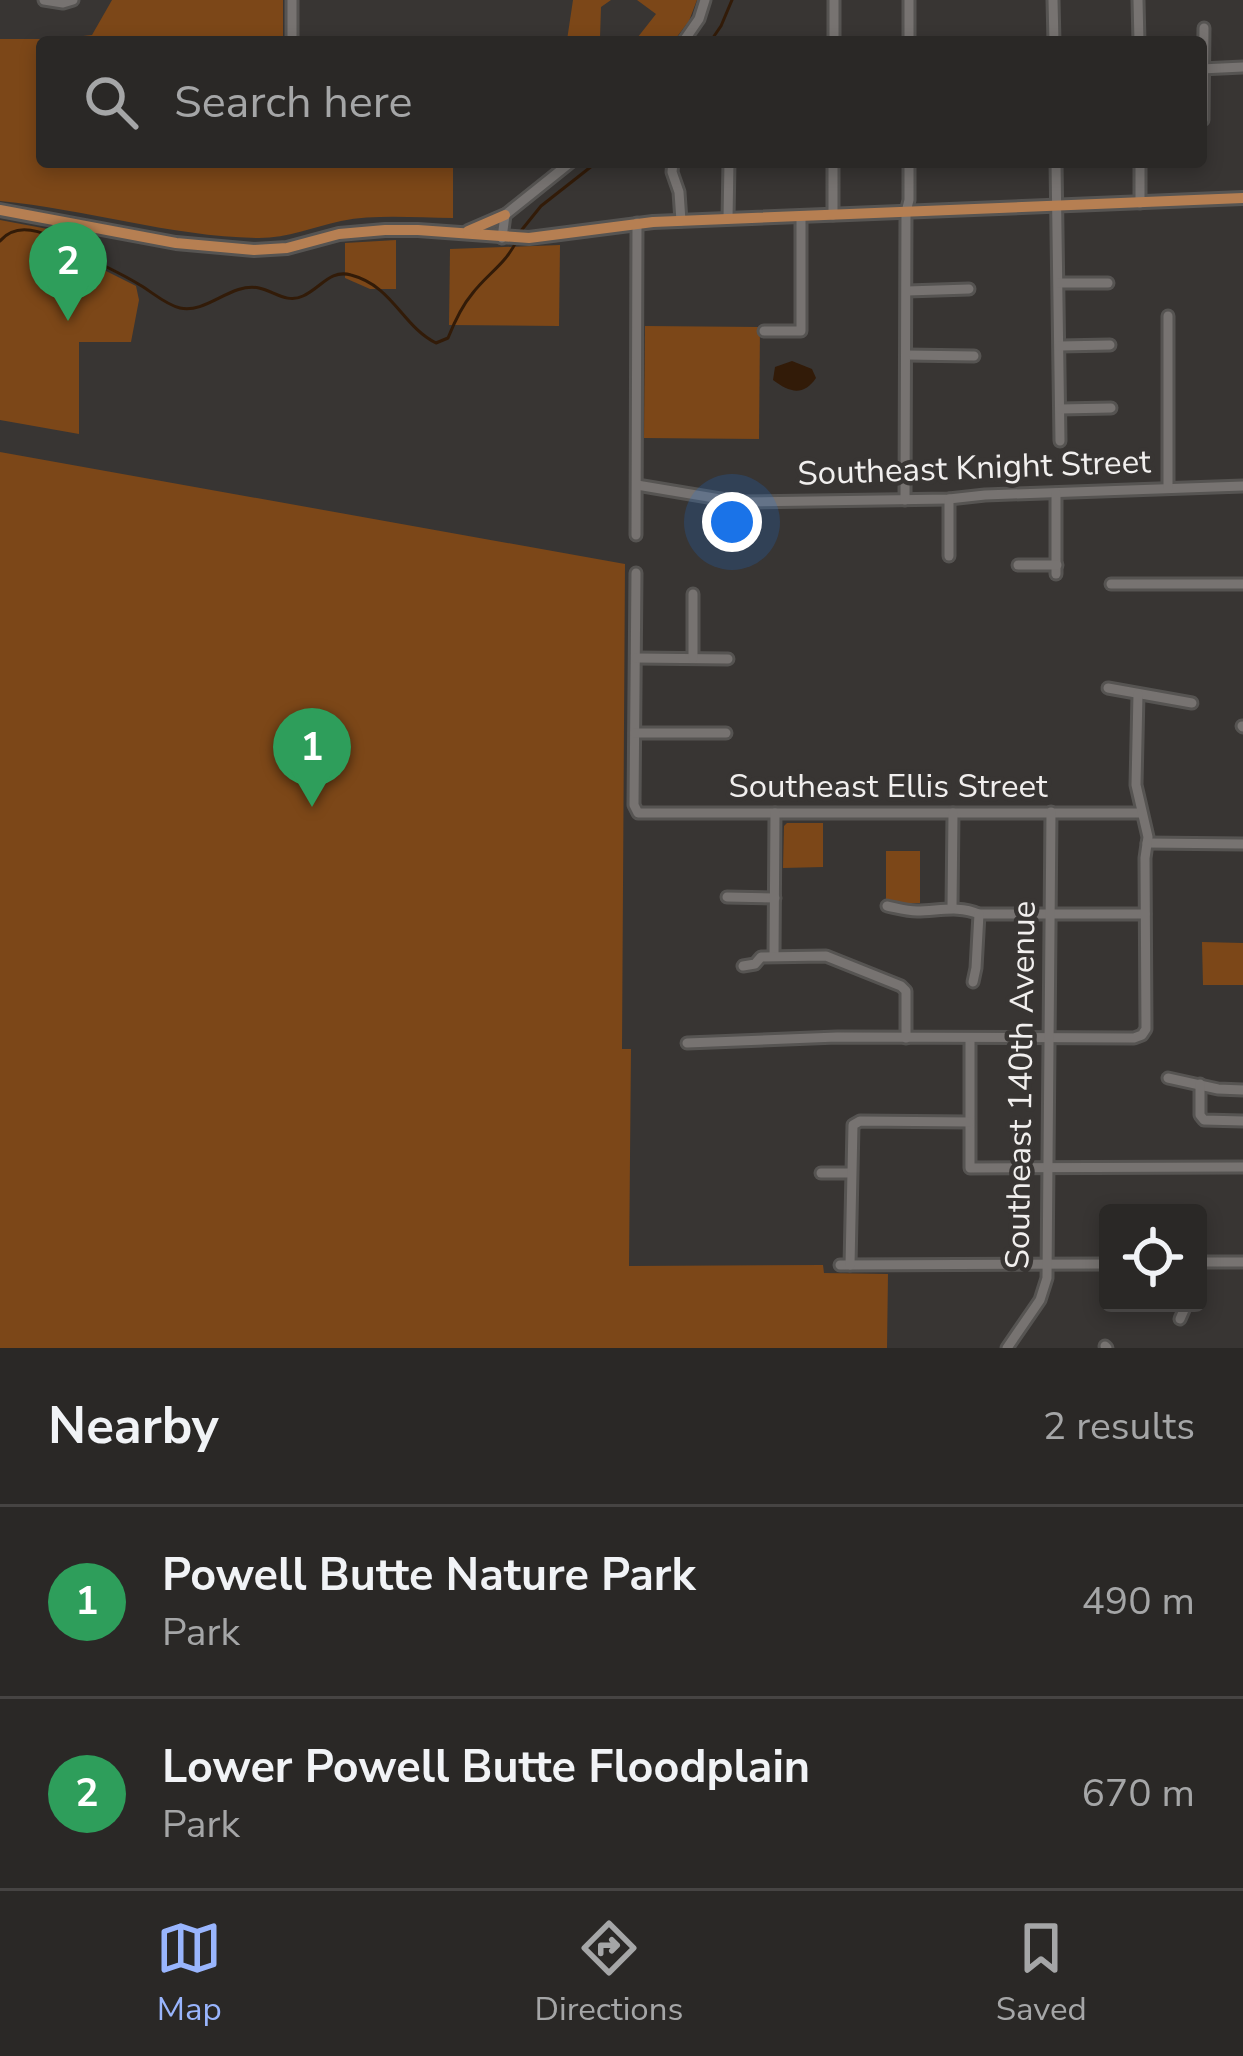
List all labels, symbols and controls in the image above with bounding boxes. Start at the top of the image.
search box [36,36,1207,168]
icon: search [78,69,144,135]
text: Search here [174,72,413,133]
pin: 2 [29,222,107,321]
street label: Southeast Knight Street [797,439,1152,497]
your location [702,492,762,552]
pin: 1 [273,708,351,807]
street label: Southeast Ellis Street [728,764,1048,809]
street label: Southeast 140th Avenue [995,900,1047,1270]
map controls [1099,1204,1207,1312]
button: locate [1099,1204,1207,1312]
text: Nearby [48,1391,219,1461]
text: 2 results [1043,1400,1195,1453]
text: Powell Butte Nature Park [162,1545,696,1606]
text: 1 [75,1575,99,1628]
text: 490 m [1081,1575,1195,1628]
text: Park [162,1606,240,1659]
text: Lower Powell Butte Floodplain [162,1737,810,1798]
text: 2 [75,1767,99,1820]
text: 670 m [1081,1767,1195,1820]
text: Park [162,1798,240,1851]
tab: Map [156,1915,222,2032]
tab: Directions [535,1915,683,2032]
tab: Saved [996,1915,1087,2032]

